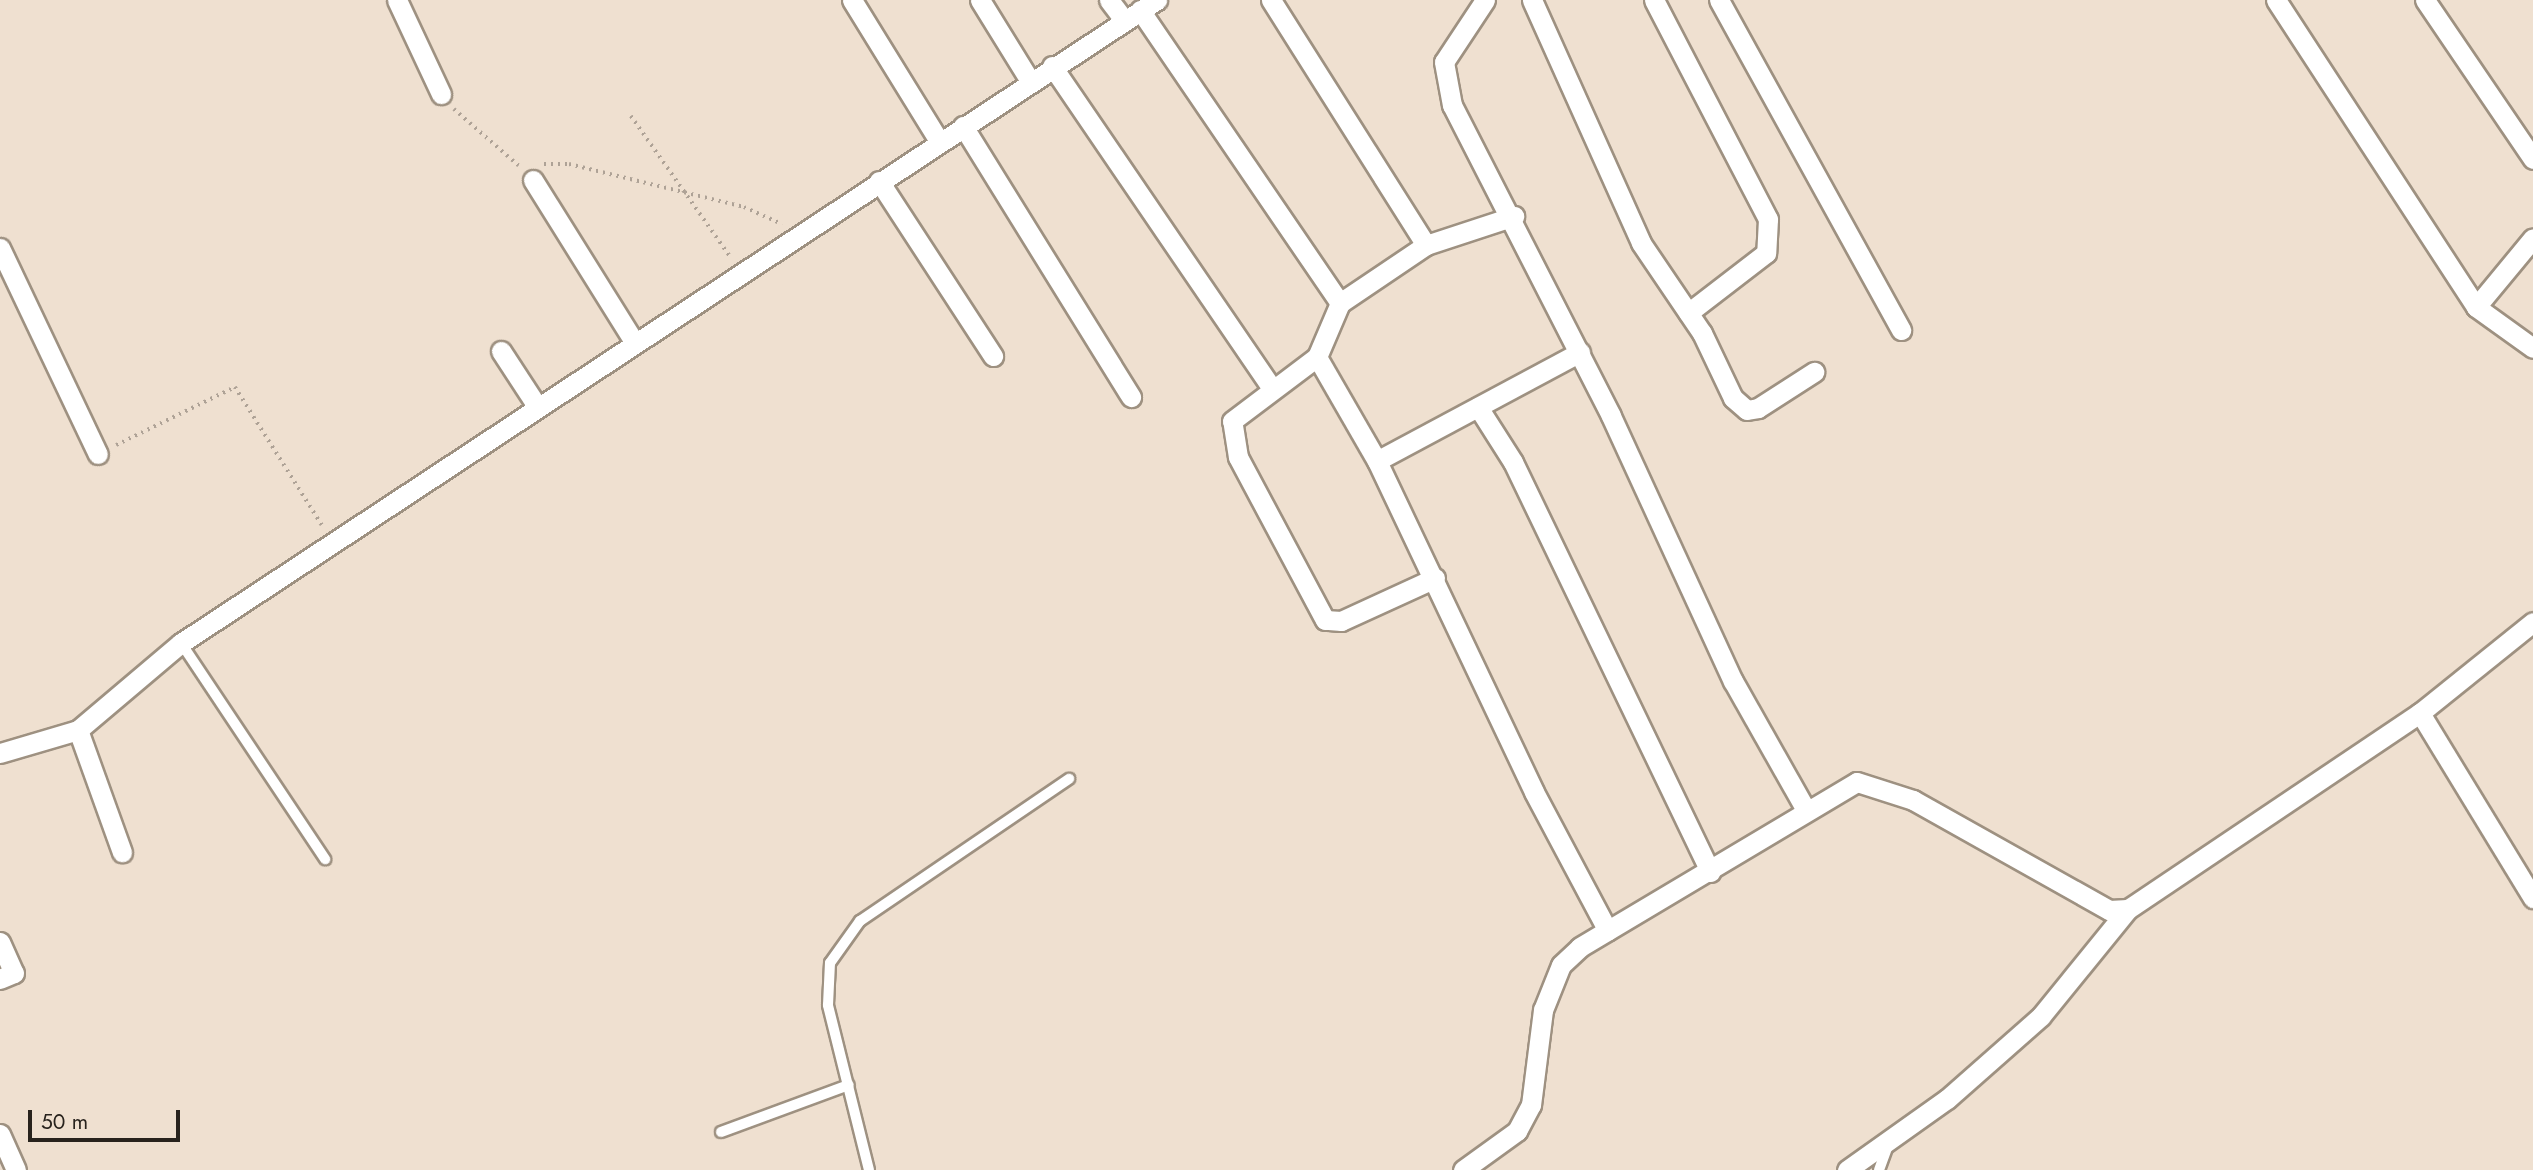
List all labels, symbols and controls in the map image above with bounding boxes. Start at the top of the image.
scale bar [32,1096,184,1140]
text: 50 m [41,1107,88,1137]

